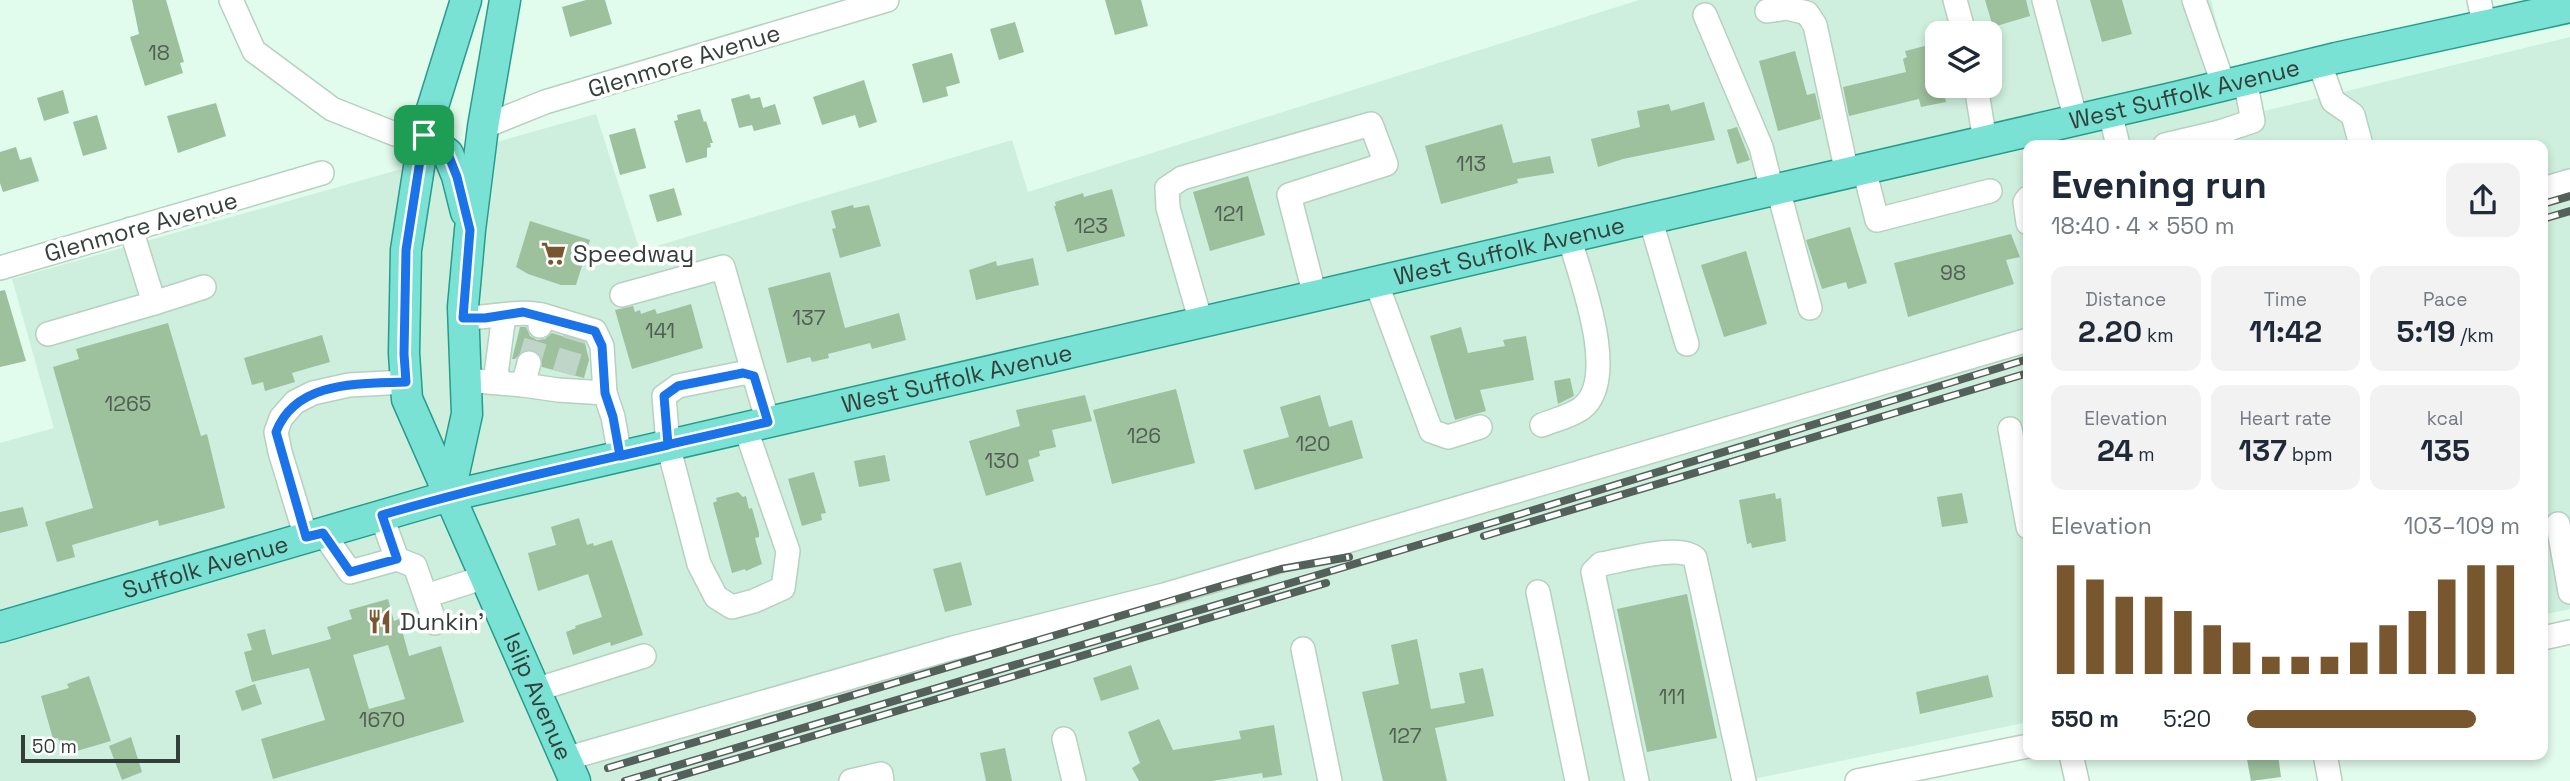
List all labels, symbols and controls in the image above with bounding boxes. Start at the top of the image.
street label: Glenmore Avenue [584,17,784,105]
map controls [1925,21,2002,98]
button: layers [1925,21,2002,98]
house number: 18 [148,39,170,66]
street label: West Suffolk Avenue [2066,51,2303,136]
pin [394,105,454,165]
icon: arrive [405,116,443,154]
house number: 113 [1456,150,1486,177]
text: Evening run [2051,161,2267,209]
button: share [2446,163,2520,237]
street label: Glenmore Avenue [41,184,241,269]
house number: 121 [1214,200,1244,227]
street label: West Suffolk Avenue [1391,209,1628,292]
text: 18:40 · 4 × 550 m [2051,211,2234,241]
house number: 123 [1074,212,1108,239]
place label: Speedway [573,238,694,269]
supermarket icon: Speedway [539,240,567,268]
house number: 98 [1940,259,1966,286]
text: Distance [2085,287,2166,312]
text: Time [2264,287,2307,312]
text: Pace [2423,287,2467,312]
house number: 137 [792,304,826,331]
text: 2.20 [2078,312,2142,351]
text: 11:42 [2249,312,2322,351]
text: 5:19 [2396,312,2455,351]
house number: 141 [645,317,675,344]
text: km [2142,323,2174,348]
text: /km [2455,323,2494,348]
street label: West Suffolk Avenue [838,337,1075,420]
house number: 1265 [105,390,151,417]
text: Elevation [2084,406,2167,431]
text: Heart rate [2239,406,2332,431]
text: kcal [2427,406,2464,431]
house number: 126 [1127,422,1161,449]
house number: 120 [1296,430,1330,457]
text: 24 [2097,431,2133,470]
text: 137 [2238,431,2287,470]
text: 135 [2420,431,2470,470]
text: m [2133,442,2155,467]
text: bpm [2287,442,2333,467]
house number: 130 [985,447,1019,474]
text: Elevation [2051,511,2152,541]
text: 103–109 m [2404,511,2520,541]
street label: Suffolk Avenue [119,528,292,605]
place label: Dunkin' [400,606,484,637]
restaurant icon: Dunkin' [366,608,394,636]
street label: Islip Avenue [497,628,580,765]
house number: 111 [1659,683,1685,710]
text: 550 m [2051,704,2119,734]
text: 5:20 [2163,704,2211,734]
house number: 1670 [359,706,405,733]
house number: 127 [1388,722,1422,749]
scale bar [21,732,180,764]
text: 50 m [32,734,77,759]

